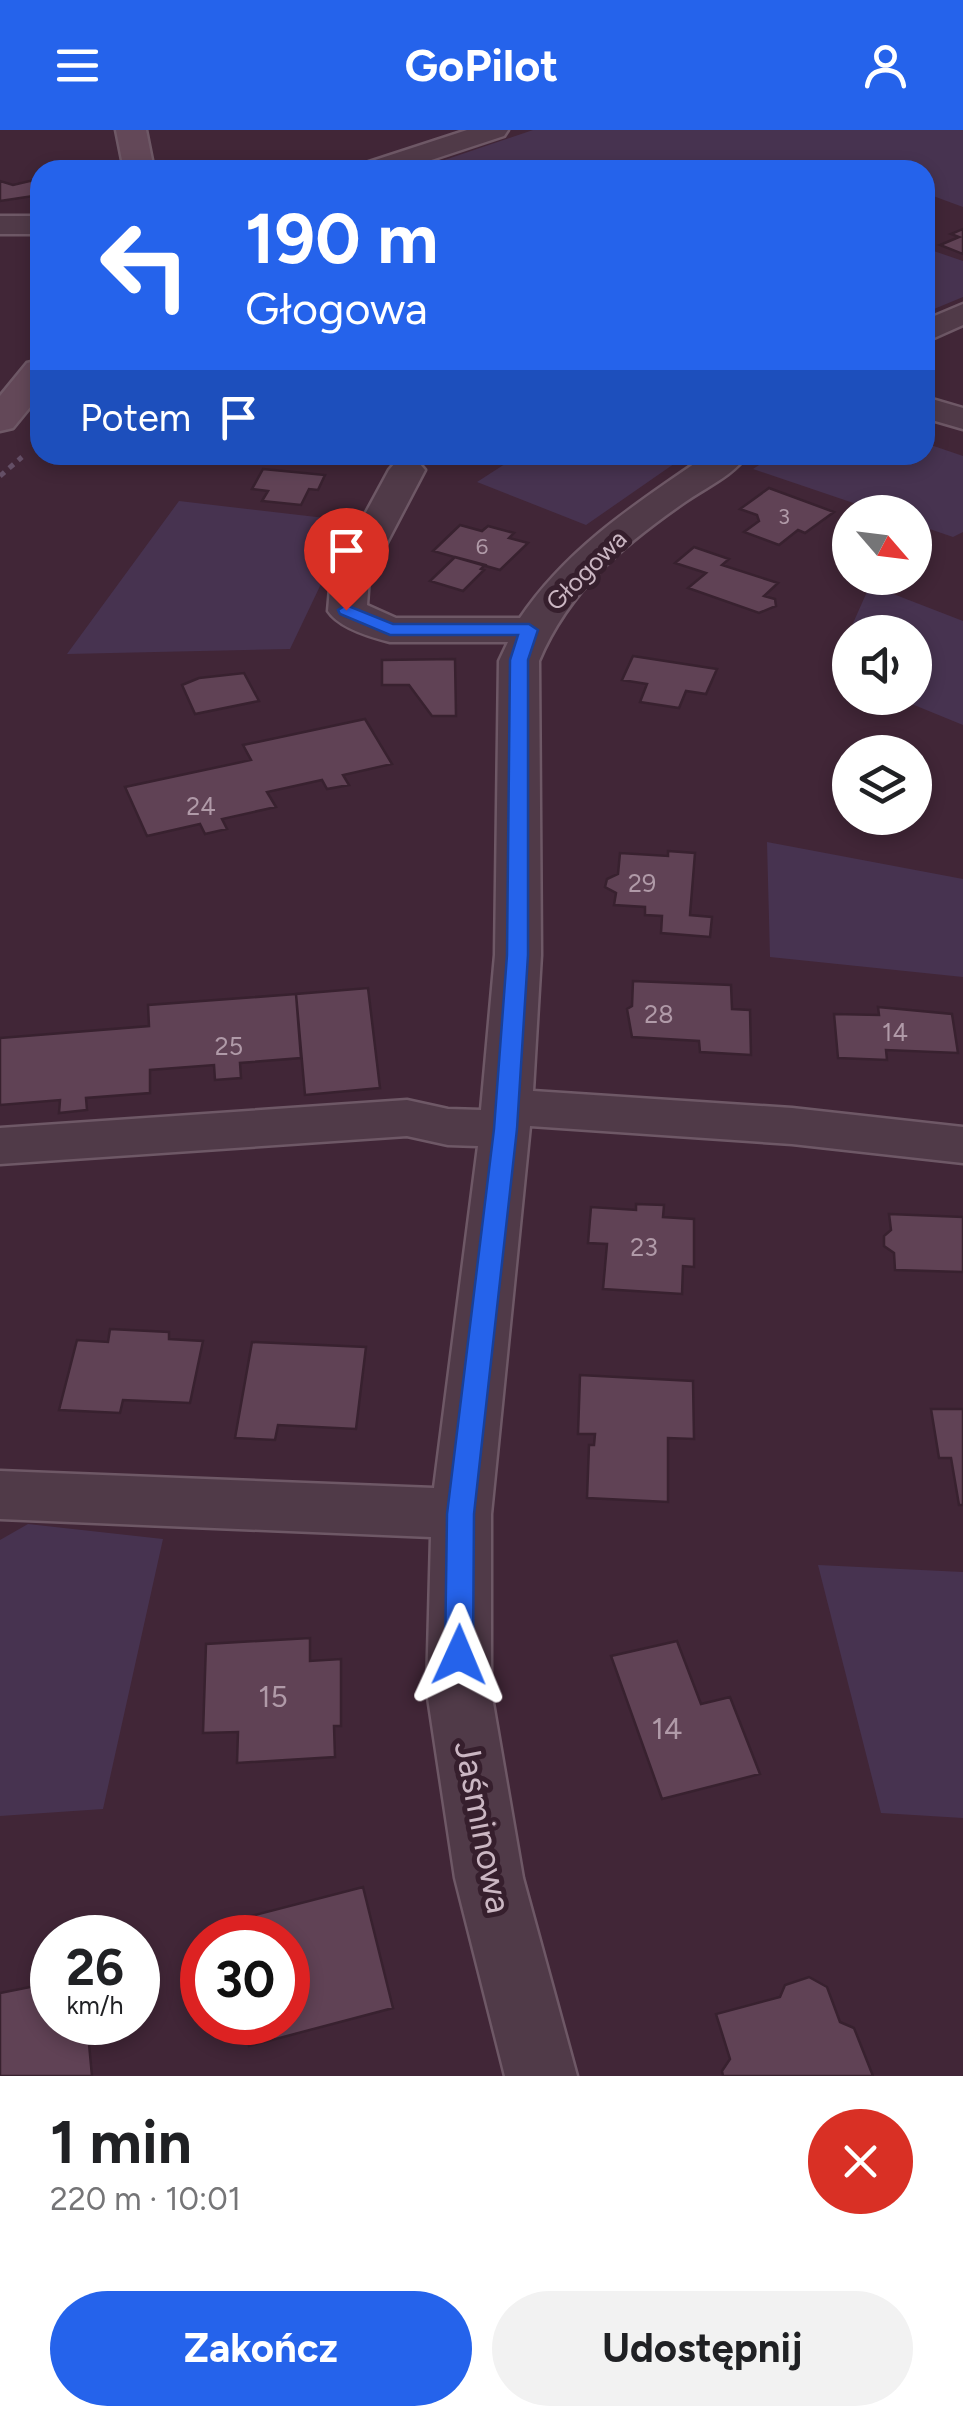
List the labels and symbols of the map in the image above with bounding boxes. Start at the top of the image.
north arrow [832,495,932,595]
house number: 3 [778,503,790,530]
pin [304,508,389,611]
street label: Głogowa [540,524,632,616]
house number: 6 [476,533,488,560]
house number: 24 [186,791,216,821]
house number: 29 [628,868,656,898]
house number: 28 [644,999,674,1029]
house number: 14 [882,1017,908,1047]
house number: 25 [215,1031,243,1061]
house number: 23 [630,1232,658,1262]
position arrow [407,1603,511,1707]
house number: 15 [258,1678,288,1715]
house number: 14 [651,1710,683,1747]
street label: Jaśminowa [446,1737,520,1917]
speed limit sign: 30 [180,1915,310,2045]

